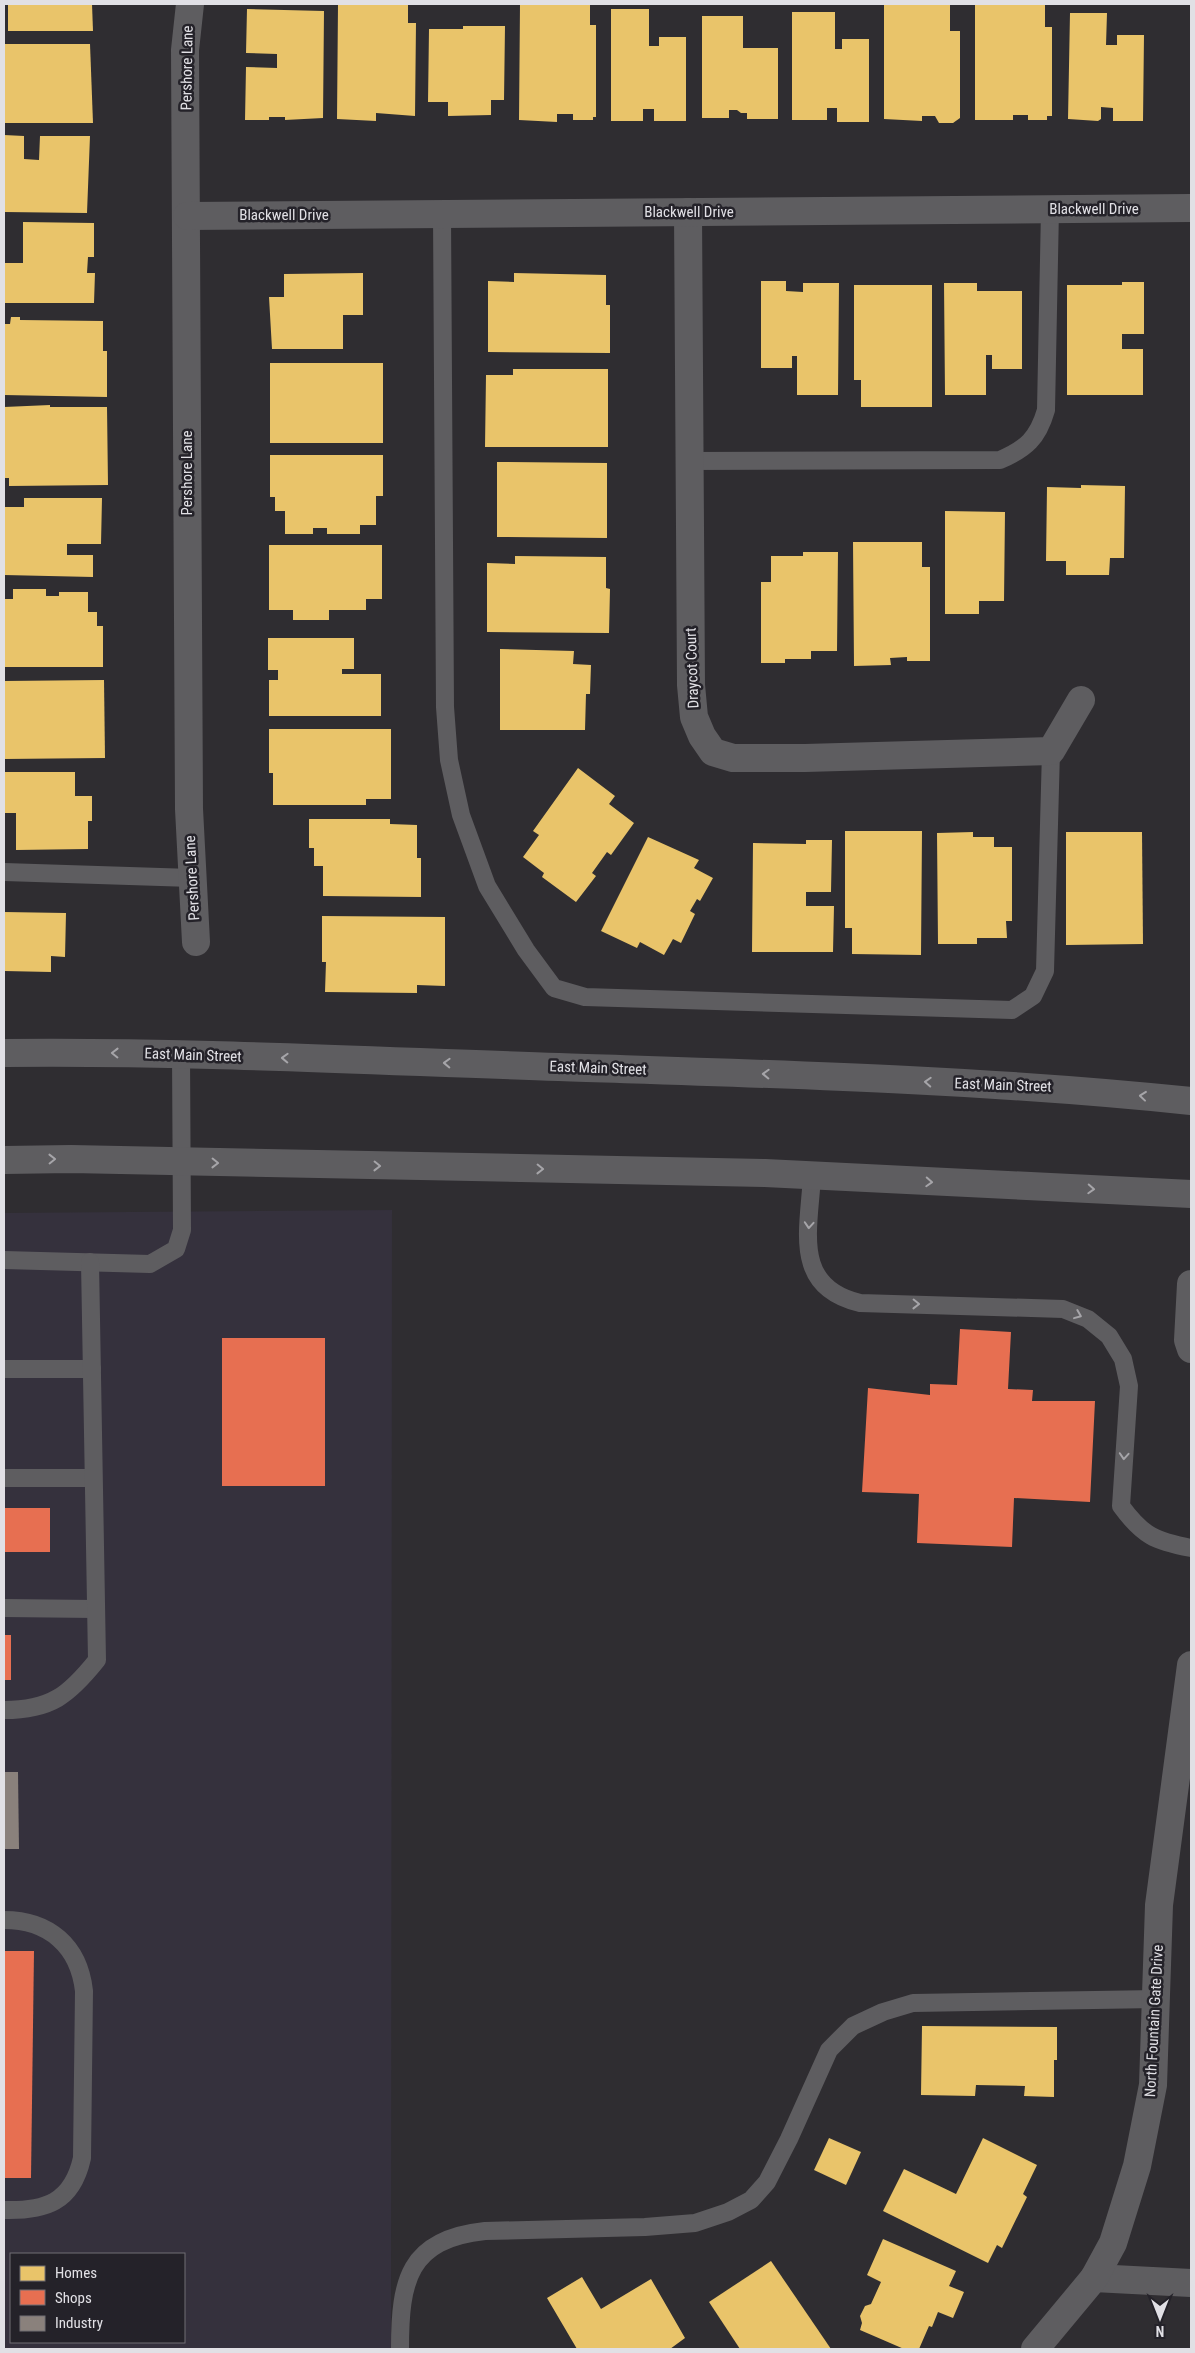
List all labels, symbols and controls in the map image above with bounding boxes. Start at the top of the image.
street label: Pershore Lane [177,25,197,111]
street label: Blackwell Drive [1049,200,1139,218]
street label: Blackwell Drive [644,203,734,221]
street label: Blackwell Drive [239,206,329,224]
street label: Pershore Lane [178,431,196,515]
street label: Draycot Court [682,627,702,709]
street label: Pershore Lane [181,835,203,921]
street label: East Main Street [144,1044,242,1066]
one-way arrow [111,1048,118,1058]
one-way arrow [281,1052,289,1063]
street label: East Main Street [549,1057,647,1079]
one-way arrow [443,1058,451,1069]
one-way arrow [762,1069,770,1079]
street label: East Main Street [954,1074,1052,1096]
one-way arrow [924,1077,932,1087]
one-way arrow [1138,1091,1146,1102]
one-way arrow [49,1154,57,1164]
one-way arrow [212,1158,219,1168]
one-way arrow [374,1161,382,1171]
one-way arrow [536,1164,544,1174]
one-way arrow [925,1176,933,1187]
one-way arrow [1088,1183,1096,1194]
one-way arrow [804,1221,815,1229]
one-way arrow [912,1299,920,1310]
one-way arrow [1073,1309,1081,1319]
one-way arrow [1119,1452,1130,1460]
street label: North Fountain Gate Drive [1141,1944,1167,2098]
legend [10,2253,185,2343]
text: Homes [55,2264,97,2282]
text: Shops [55,2289,92,2307]
north arrow [1135,2293,1185,2343]
text: Industry [55,2314,103,2332]
text: N [1156,2323,1164,2339]

